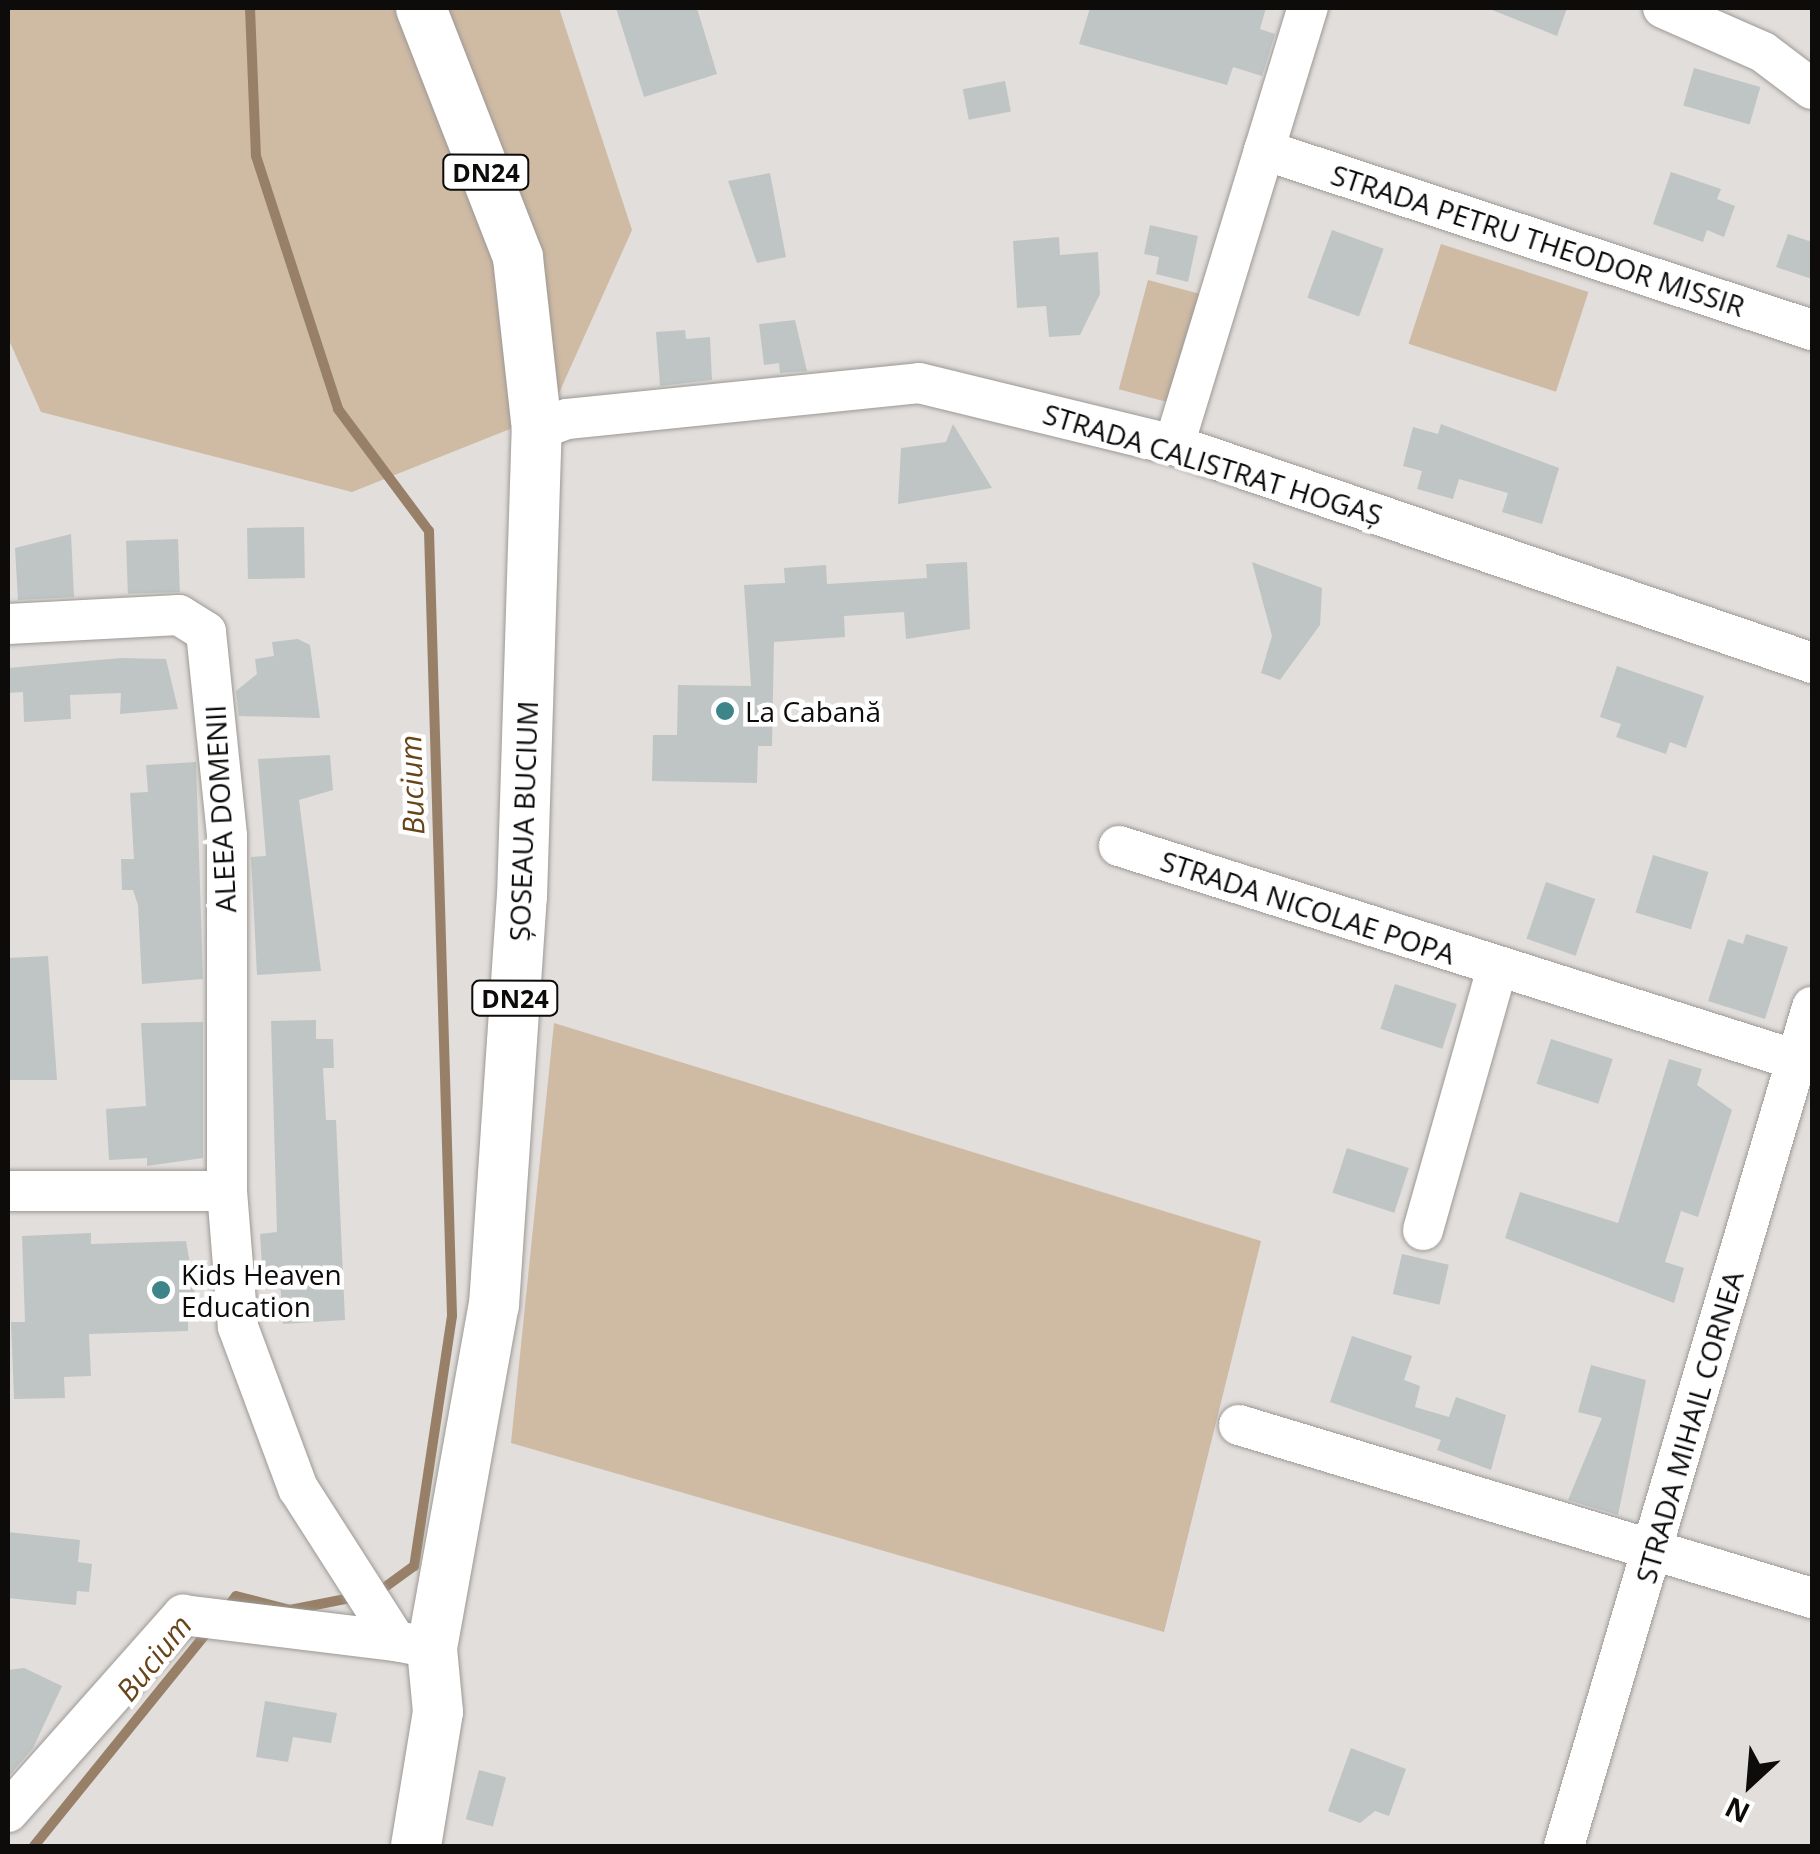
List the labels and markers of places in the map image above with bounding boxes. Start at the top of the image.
place label: La Cabană [745,694,881,728]
marker: La Cabană [714,700,736,722]
place label: Kids Heaven Education [181,1257,342,1323]
marker: Kids Heaven Education [150,1279,172,1301]

